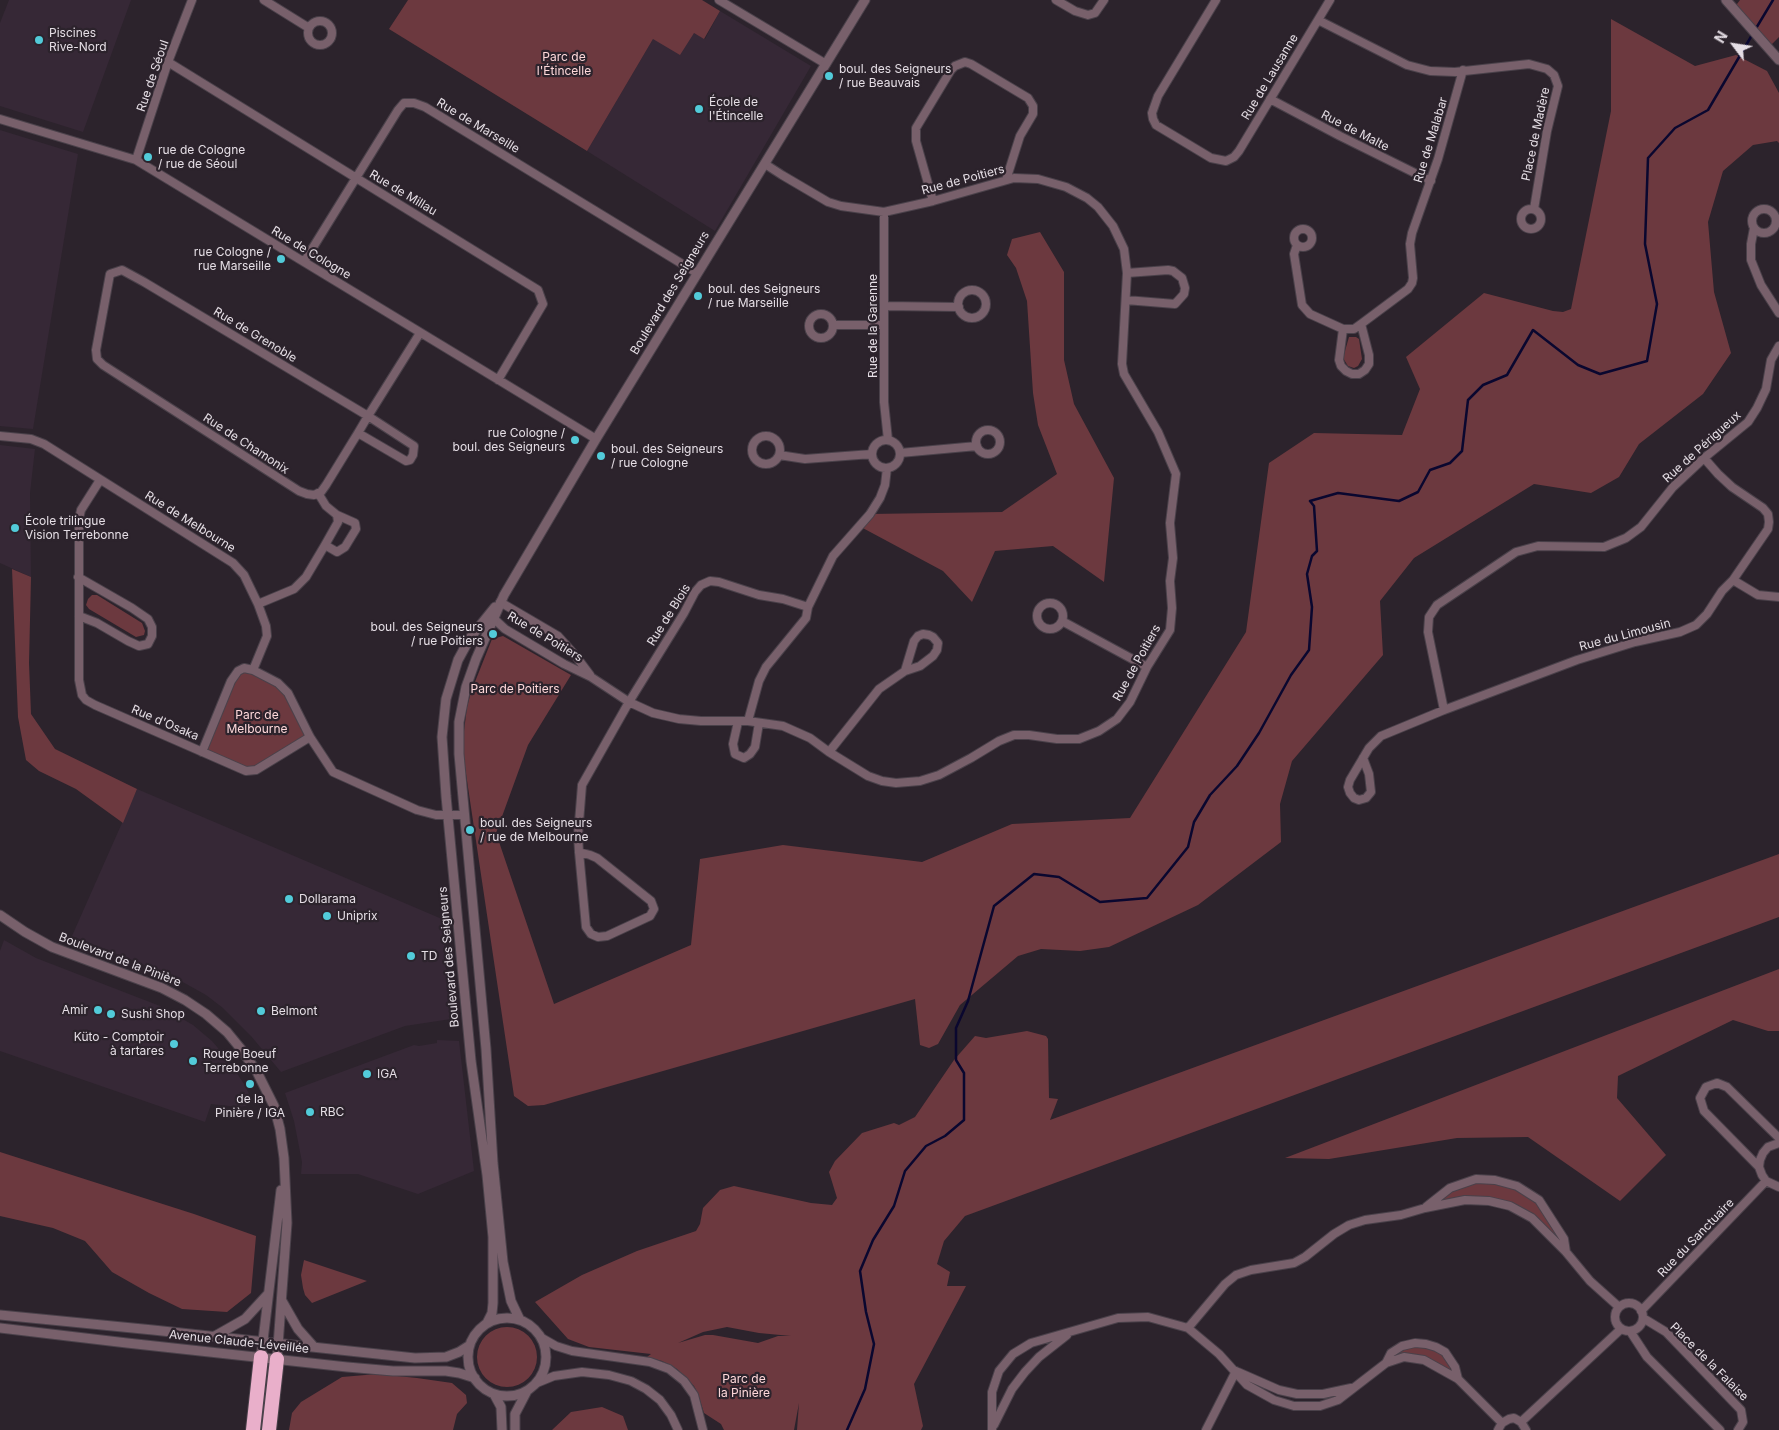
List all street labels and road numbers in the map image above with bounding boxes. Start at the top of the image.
street label: Rue de Lausanne [1239,31,1301,123]
street label: Rue de Séoul [134,38,172,114]
street label: Place de Madère [1519,86,1553,182]
street label: Rue de Malabar [1411,95,1451,185]
street label: Rue de Marseille [434,96,522,156]
street label: Rue de Malte [1319,108,1391,154]
street label: Rue de Poitiers [920,162,1006,198]
street label: Rue de Millau [367,167,439,219]
street label: Rue de Cologne [269,224,353,282]
street label: Boulevard des Seigneurs [627,229,713,357]
street label: Rue de la Garenne [866,274,880,378]
street label: Rue de Grenoble [211,304,299,366]
street label: Rue de Périgueux [1660,408,1744,486]
street label: Rue de Chamonix [200,411,292,477]
street label: Rue de Melbourne [142,488,238,556]
street label: Rue de Blois [644,581,694,649]
street label: Rue de Poitiers [505,609,585,665]
street label: Rue du Limousin [1578,616,1672,654]
street label: Rue de Poitiers [1110,622,1164,704]
street label: Rue d'Osaka [129,702,201,744]
street label: Boulevard des Seigneurs [436,886,462,1028]
street label: Boulevard de la Pinière [57,930,183,990]
street label: Rue du Sanctuaire [1655,1196,1737,1280]
street label: Place de la Falaise [1667,1320,1751,1404]
street label: Avenue Claude-Léveillée [168,1327,310,1357]

